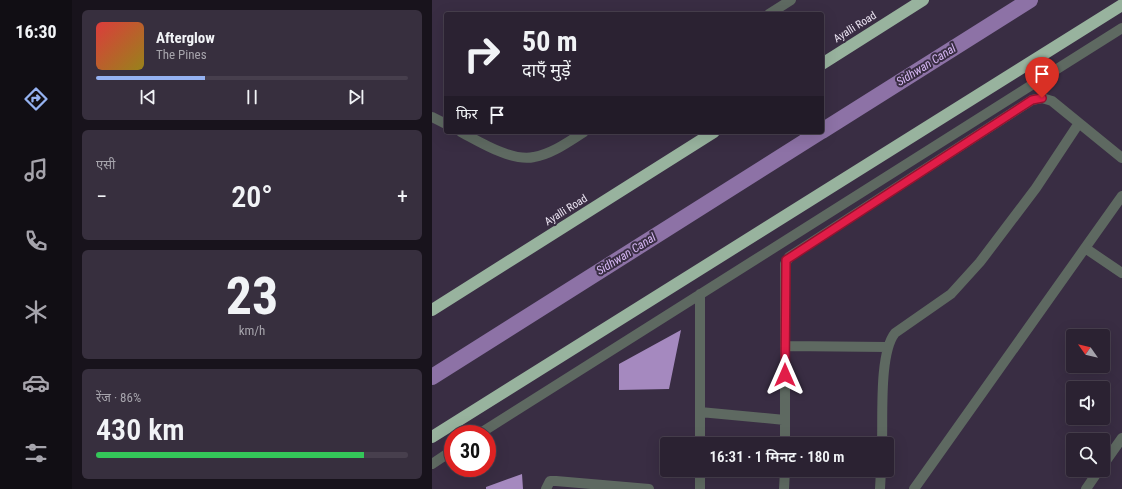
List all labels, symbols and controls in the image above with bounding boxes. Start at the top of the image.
street label: Ayalli Road [831,9,879,45]
text: 16:30 [15,21,57,42]
text: 50 m [522,25,578,58]
icon: right [456,28,508,80]
text: Afterglow [156,29,215,47]
water label: Sidhwan Canal [894,41,959,89]
text: The Pines [156,47,207,62]
pin [1025,57,1059,98]
text: दाएँ मुड़ें [522,59,571,80]
icon: arrive [1031,63,1053,85]
icon: directions [22,85,50,113]
icon: previous [137,86,159,108]
icon: pause [241,86,263,108]
icon: next [345,86,367,108]
icon: arrive [486,104,508,126]
text: फिर [456,105,478,123]
icon: music [22,156,50,184]
text: एसी [96,157,115,172]
text: 20° [231,179,273,214]
text: − [96,184,107,209]
text: + [397,184,408,209]
street label: Ayalli Road [542,192,590,228]
icon: phone [22,227,50,255]
water label: Sidhwan Canal [594,230,659,278]
text: 23 [226,266,278,327]
icon: climate [22,298,50,326]
text: km/h [239,323,265,338]
north arrow [1066,329,1110,373]
map controls [1066,329,1110,477]
position arrow [764,354,806,396]
icon: car [22,369,50,397]
button: sound [1066,381,1110,425]
text: रेंज · 86% [96,390,141,405]
text: 430 km [96,412,185,447]
speed limit sign: 30 [444,425,496,477]
button: search [1066,433,1110,477]
icon: filters [22,439,50,467]
text: 16:31 · 1 मिनट · 180 m [710,448,844,466]

